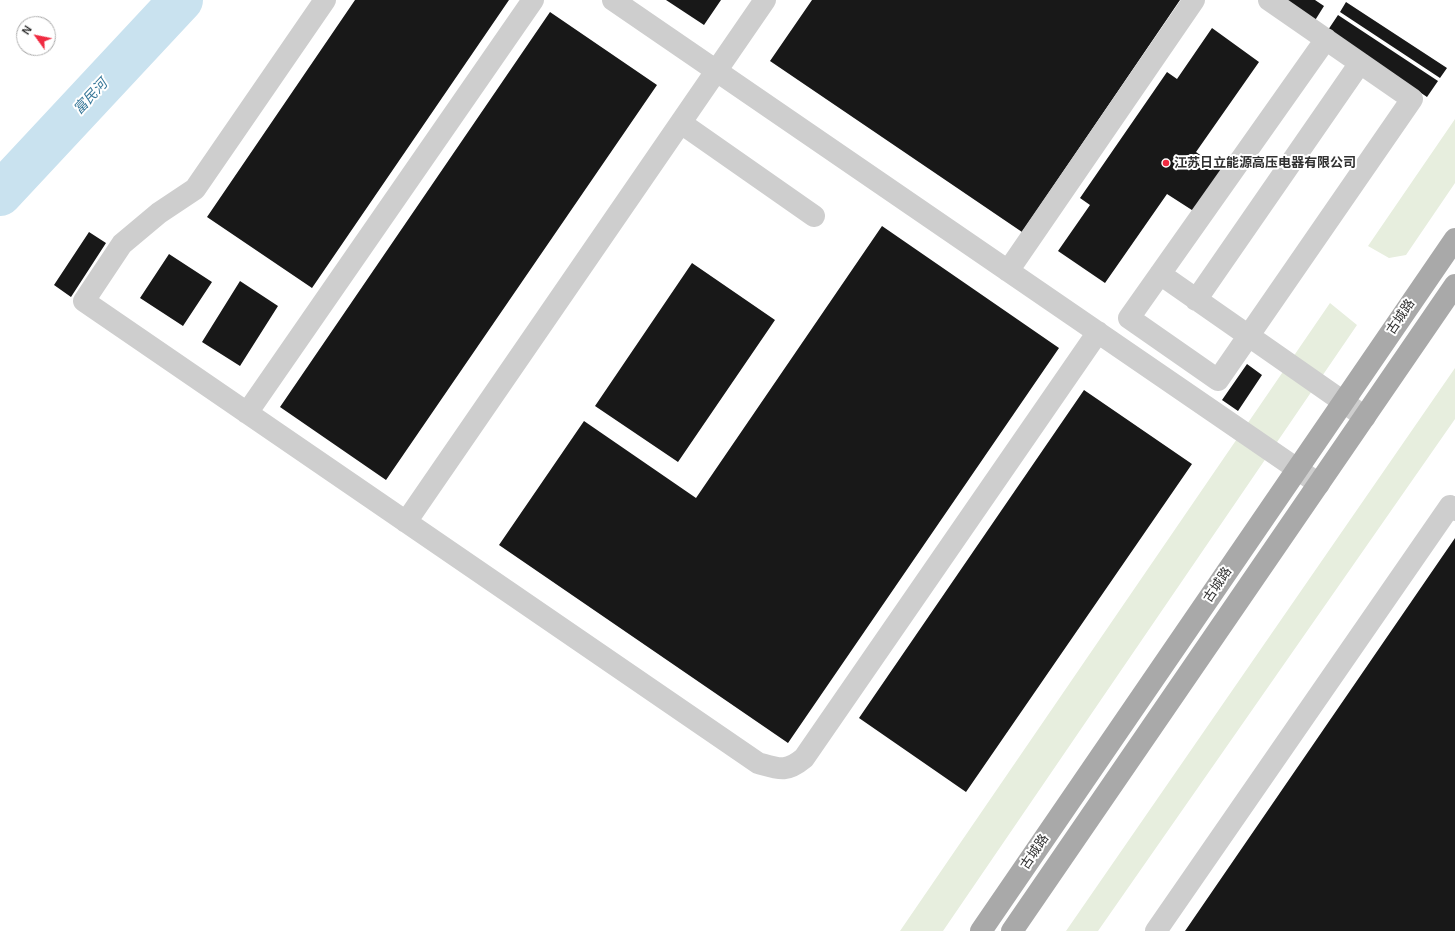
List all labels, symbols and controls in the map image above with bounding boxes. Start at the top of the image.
north arrow [16,16,56,56]
text: N [20,23,34,37]
water label: 富民河 [71,76,111,118]
place label: 江苏日立能源高压电器有限公司 [1174,155,1356,171]
marker: 江苏日立能源高压电器有限公司 [1161,158,1171,168]
street label: 古城路 [1384,296,1418,338]
street label: 古城路 [1201,564,1235,606]
street label: 古城路 [1018,831,1052,873]

